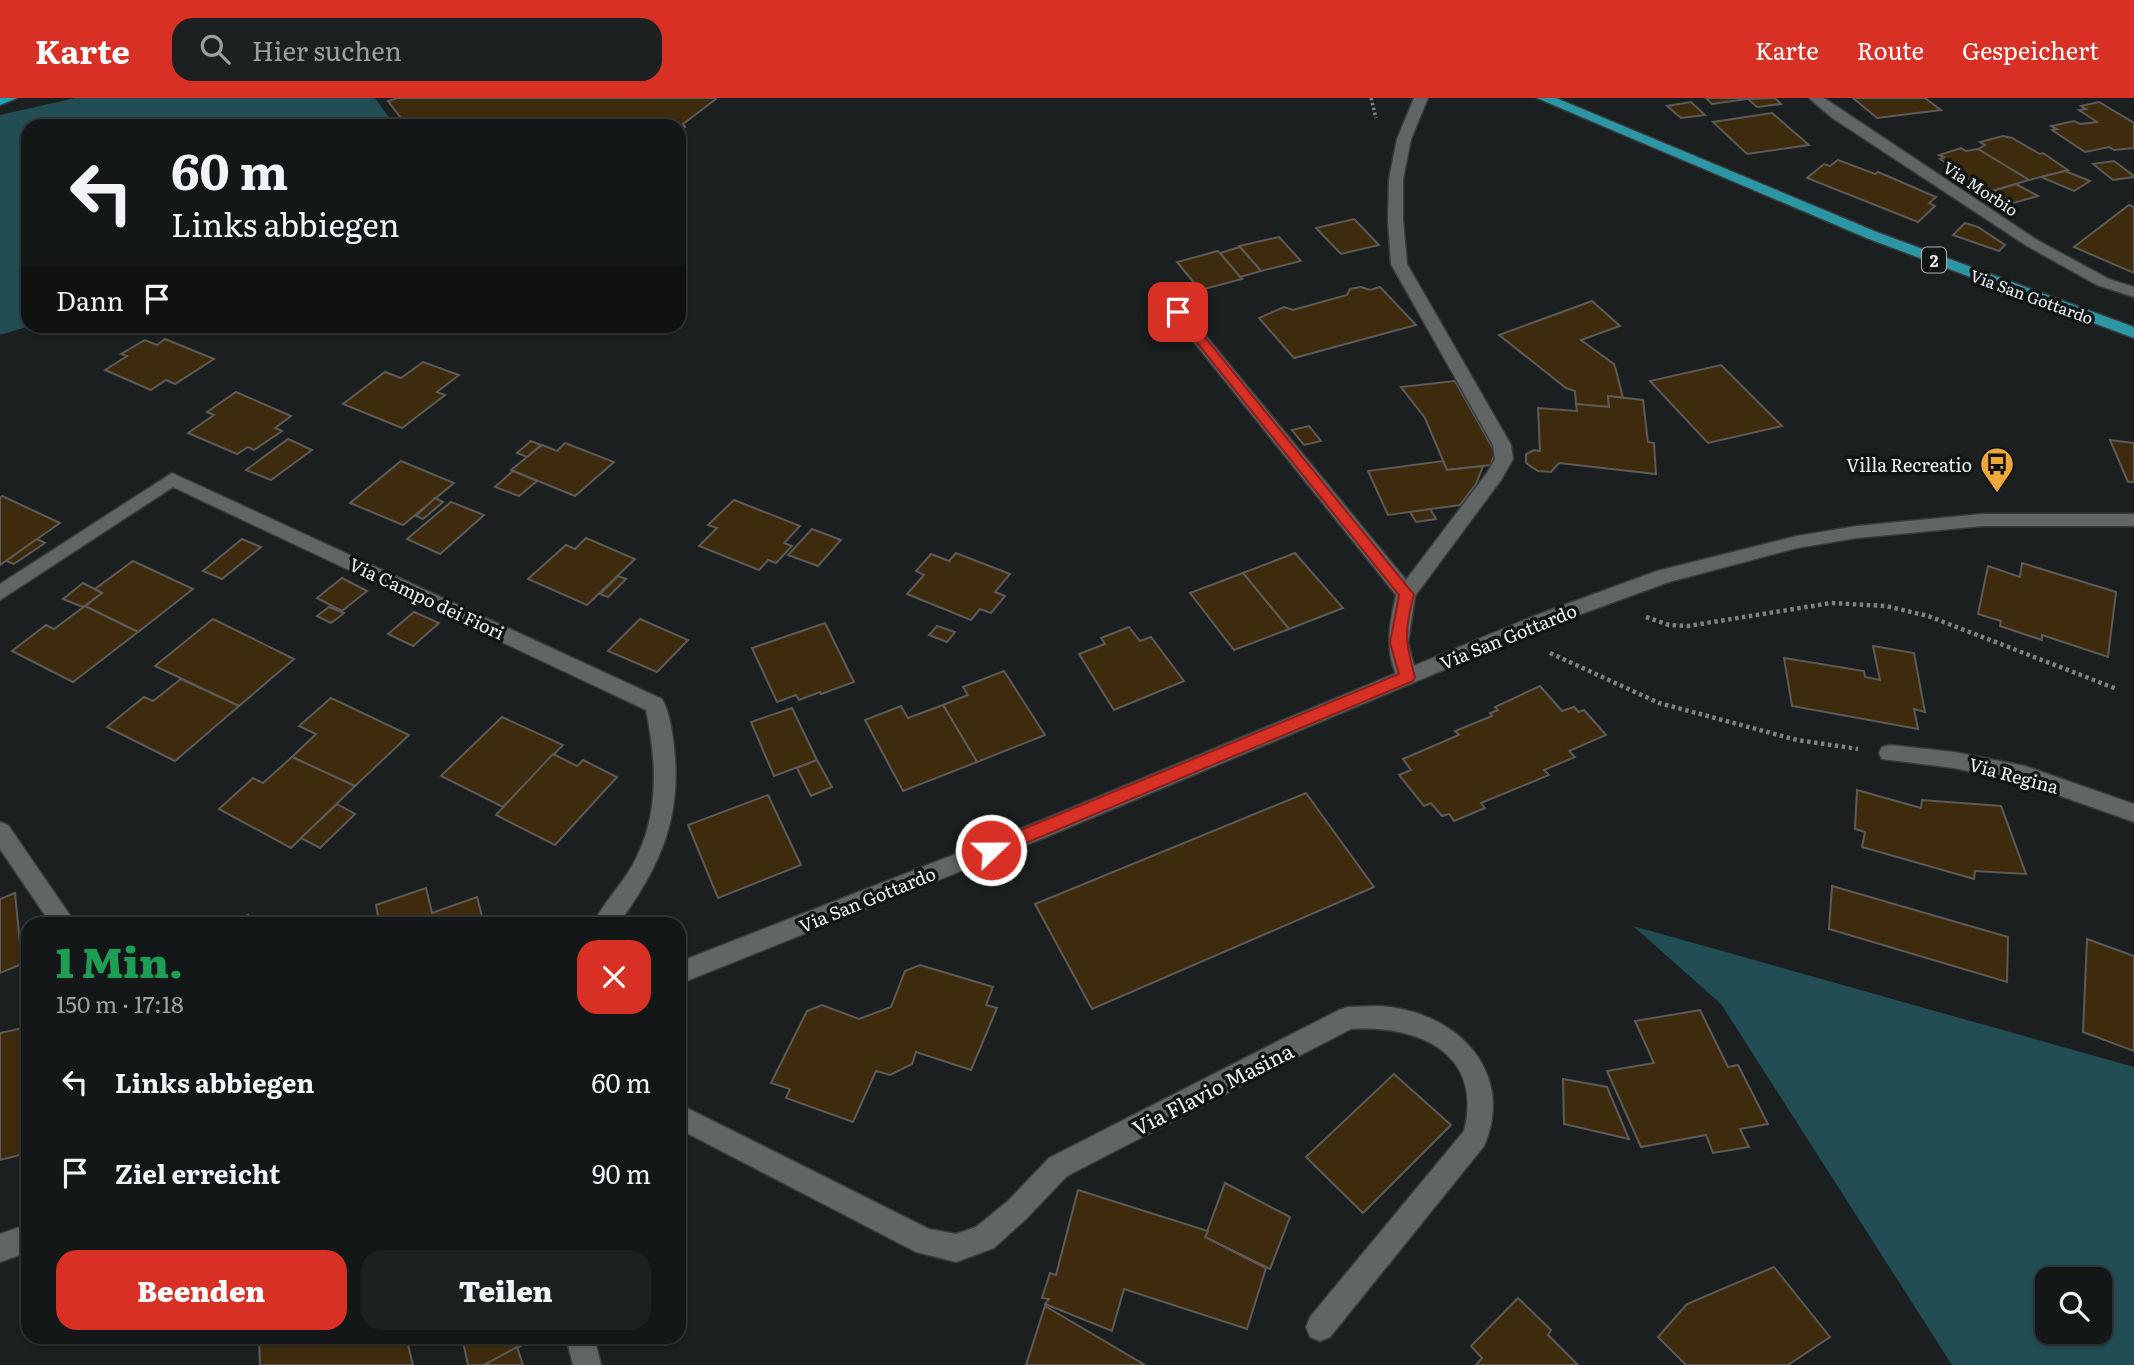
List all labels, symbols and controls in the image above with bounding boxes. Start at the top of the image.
search box [172,18,662,81]
text: Karte [35,25,130,74]
icon: search [196,30,234,68]
text: Hier suchen [252,30,402,69]
text: Karte [1755,32,1819,67]
text: Route [1857,32,1924,67]
text: Gespeichert [1962,32,2099,67]
text: 60 m [171,132,288,205]
icon: left [56,147,147,238]
street label: Via Morbio [1939,155,2023,221]
text: Links abbiegen [171,199,400,247]
road number: 2 [1922,248,1946,272]
street label: Via San Gottardo [1967,263,2097,329]
text: Dann [56,280,124,319]
icon: arrive [138,280,176,318]
pin [1148,282,1208,342]
icon: arrive [1159,293,1197,331]
bus stop icon: Villa Recreatio [1978,445,2016,494]
place label: Villa Recreatio [1846,451,1972,478]
street label: Via Campo dei Fiori [345,550,509,646]
street label: Via San Gottardo [1436,596,1580,676]
street label: Via Regina [1966,750,2062,800]
position arrow [954,813,1028,887]
street label: Via San Gottardo [795,859,939,939]
text: 1 Min. [56,929,183,991]
button: close [577,940,651,1014]
text: 150 m · 17:18 [56,986,184,1020]
street label: Via Flavio Masina [1126,1034,1299,1142]
text: Links abbiegen [115,1062,314,1101]
text: 60 m [592,1062,651,1101]
icon: left [56,1063,94,1101]
text: Ziel erreicht [115,1153,280,1192]
text: 90 m [592,1153,651,1192]
icon: arrive [56,1154,94,1192]
button: Beenden [56,1250,347,1330]
button: Teilen [361,1250,651,1330]
map controls [2035,1267,2112,1344]
button: search [2035,1267,2112,1344]

